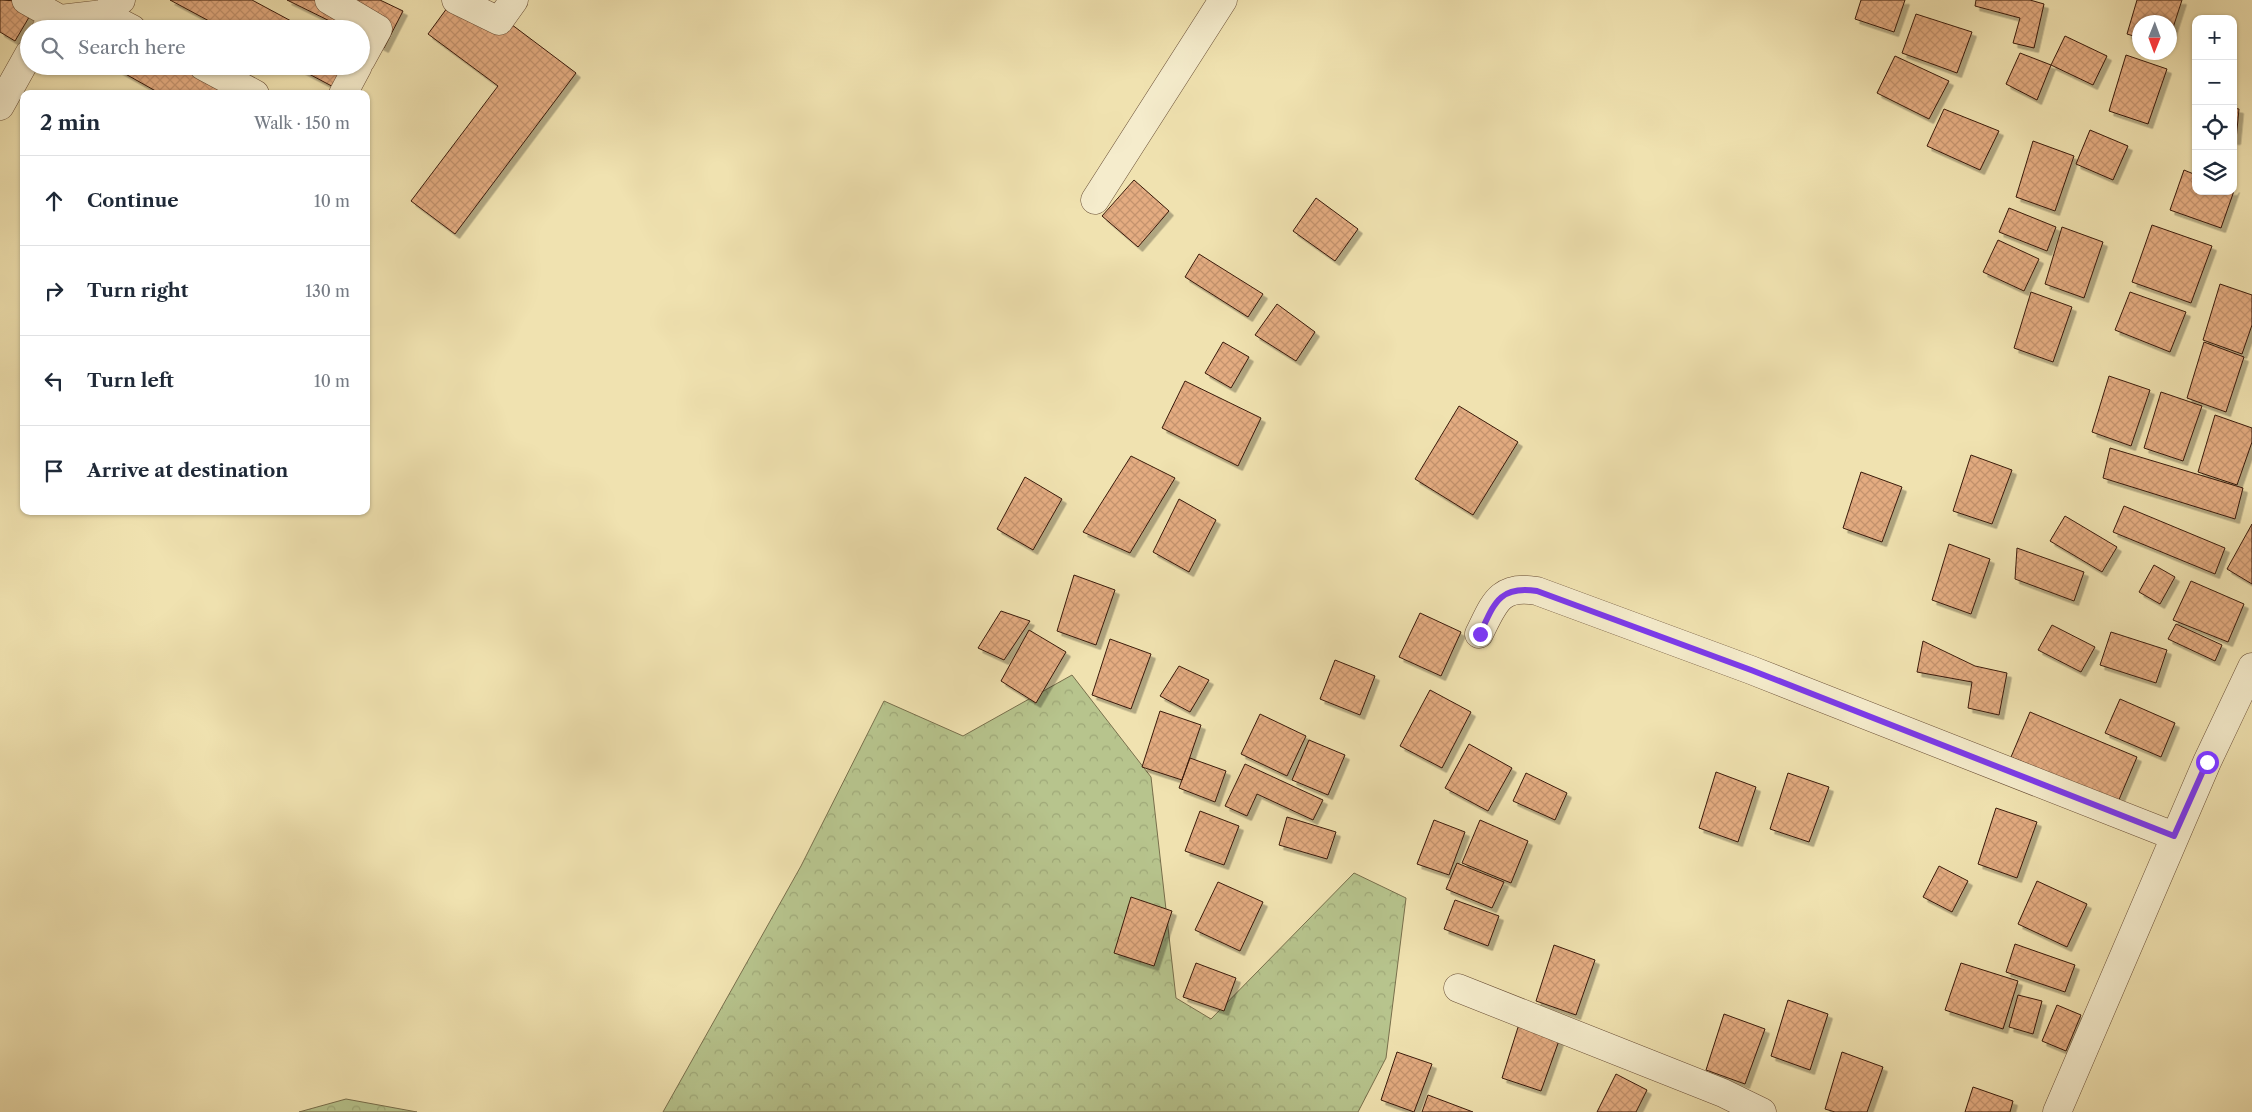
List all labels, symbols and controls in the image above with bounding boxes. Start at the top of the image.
north arrow [2132,15,2177,60]
map controls [2192,15,2237,195]
button: + [2192,15,2237,60]
search box [20,20,370,75]
icon: search [38,34,66,62]
text: Search here [78,36,186,59]
button: − [2192,60,2237,105]
button: locate [2192,105,2237,150]
text: 2 min [40,110,100,135]
text: Walk · 150 m [254,113,350,133]
button: layers [2192,150,2237,195]
icon: ahead [40,187,68,215]
text: Continue [87,189,179,212]
text: 10 m [314,191,350,211]
icon: right [40,277,68,305]
text: Turn right [87,279,188,302]
text: 130 m [305,281,350,301]
icon: left [40,367,68,395]
text: Turn left [87,369,174,392]
text: 10 m [314,371,350,391]
icon: arrive [40,457,68,485]
text: Arrive at destination [87,459,288,482]
route end [1469,623,1492,646]
route start [2196,751,2219,774]

